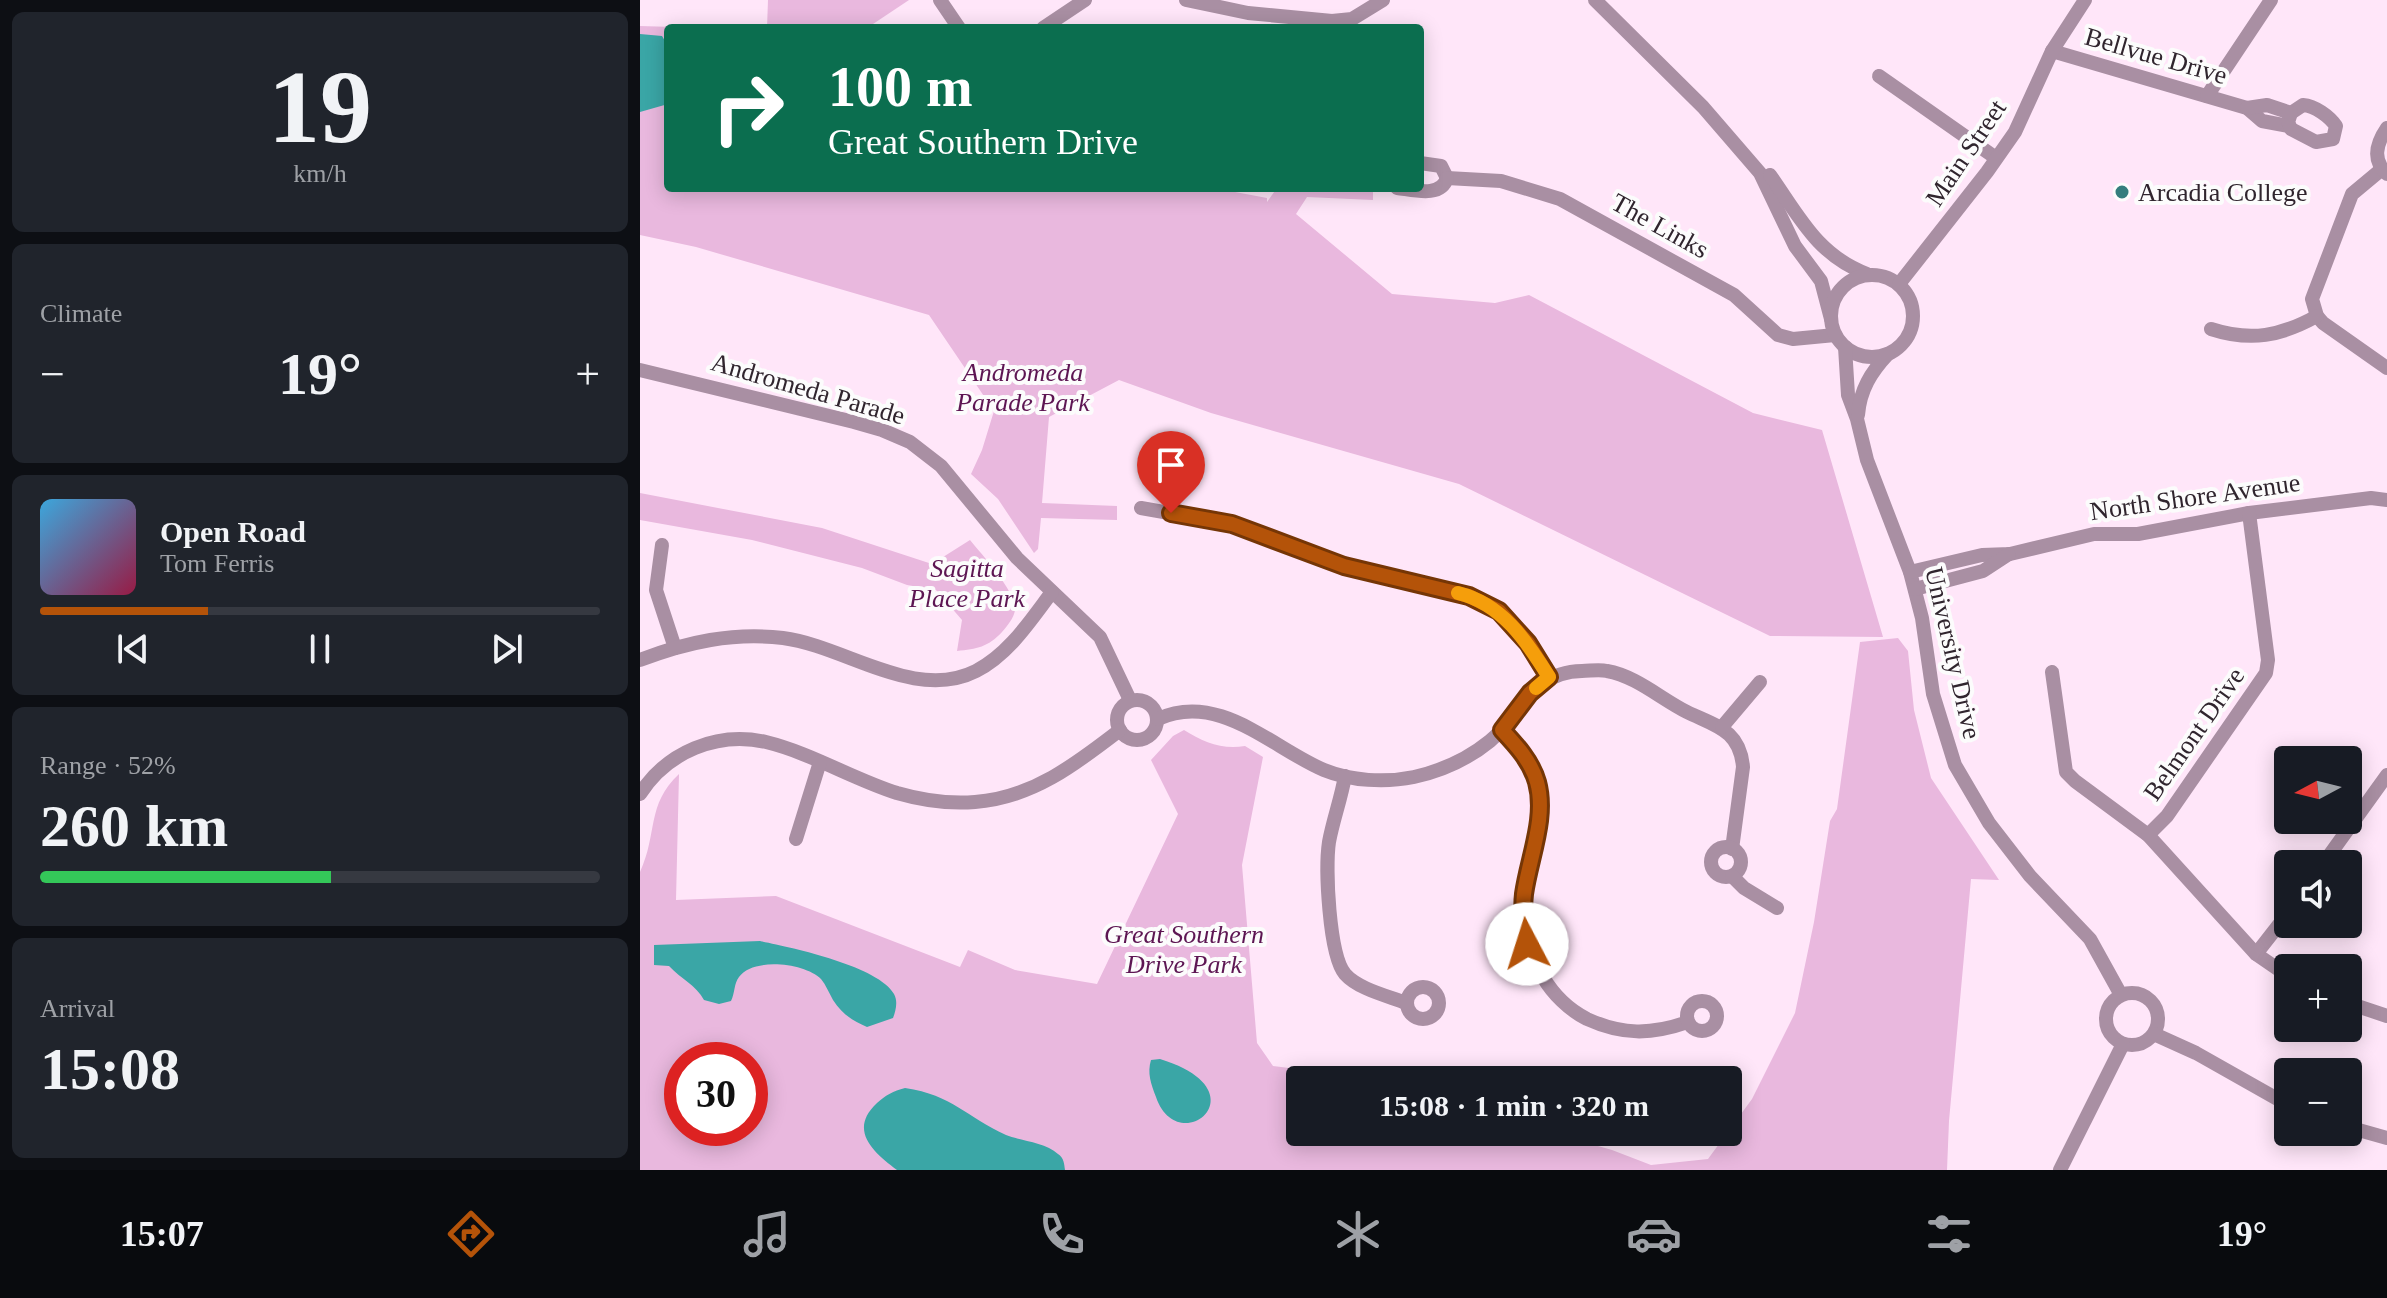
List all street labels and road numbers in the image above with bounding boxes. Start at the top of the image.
street label: Bellvue Drive [2082,22,2230,90]
street label: Main Street [1920,94,2013,212]
street label: The Links [1607,188,1713,264]
street label: Andromeda Parade [708,348,908,430]
street label: North Shore Avenue [2088,468,2302,526]
street label: University Drive [1919,564,1987,742]
street label: Belmont Drive [2138,662,2250,806]

